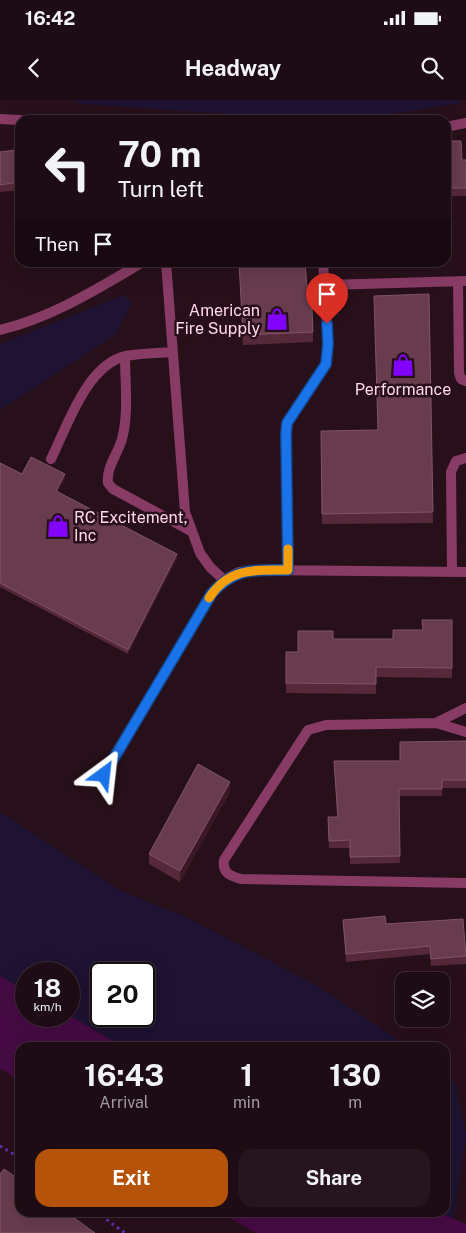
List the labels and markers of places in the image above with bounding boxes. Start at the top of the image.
pin [306,273,348,324]
place label: American Fire Supply [175,301,260,338]
shop icon: American Fire Supply [264,306,290,332]
shop icon: Performance [390,352,416,378]
place label: Performance [355,380,451,399]
place label: RC Excitement, Inc [74,508,188,545]
shop icon: RC Excitement, Inc [45,513,71,539]

